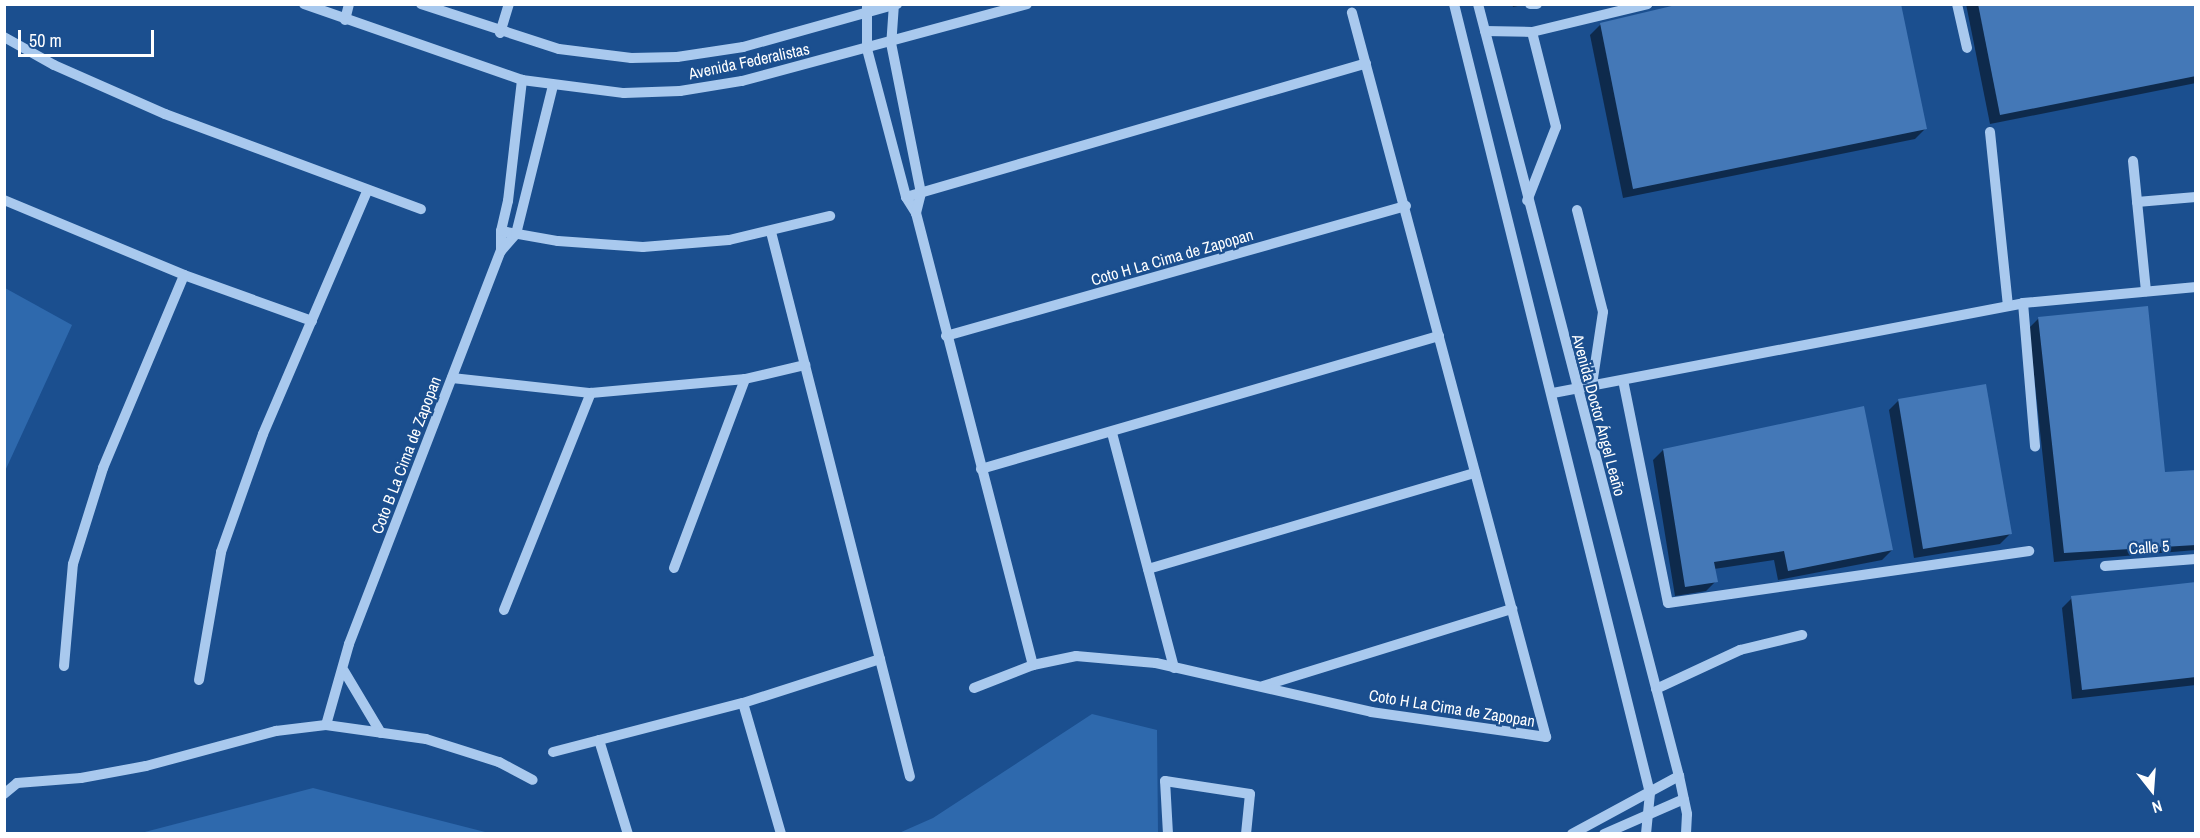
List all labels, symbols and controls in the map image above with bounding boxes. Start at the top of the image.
scale bar [21,18,158,56]
text: 50 m [29,28,62,53]
street label: Avenida Federalistas [687,39,811,83]
street label: Coto H La Cima de Zapopan [1089,225,1255,289]
street label: Avenida Doctor Ángel Leaño [1568,332,1630,498]
street label: Coto B La Cima de Zapopan [367,374,445,536]
street label: Calle 5 [2128,536,2170,558]
street label: Coto H La Cima de Zapopan [1368,685,1536,731]
north arrow [2122,760,2182,820]
text: N [2150,795,2165,819]

